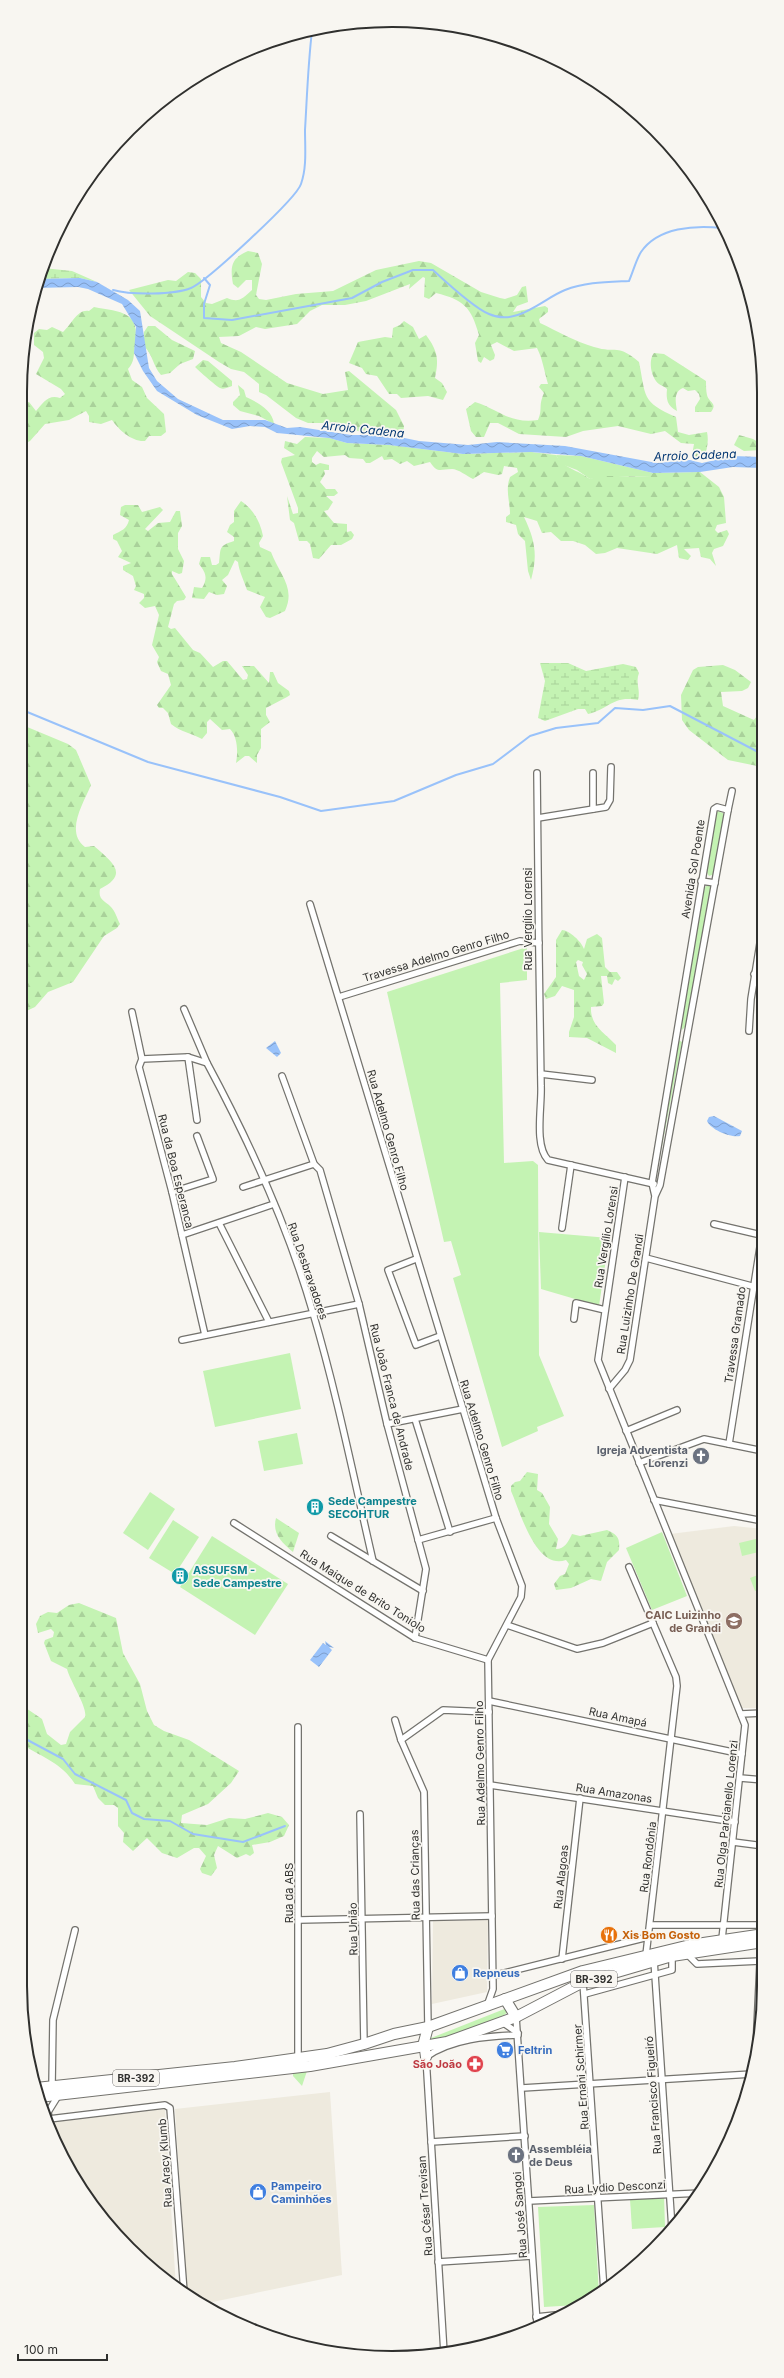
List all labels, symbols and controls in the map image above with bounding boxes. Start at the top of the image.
water label: Arroio Cadena [320,417,405,441]
water label: Arroio Cadena [652,446,737,464]
street label: Avenida Sol Poente [678,818,708,920]
street label: Rua Vergílio Lorensi [521,868,535,970]
street label: Travessa Adelmo Genro Filho [361,927,511,985]
street label: Rua Adelmo Genro Filho [364,1068,412,1193]
street label: Rua da Boa Esperanca [155,1113,197,1229]
street label: Rua Vergílio Lorensi [591,1185,621,1289]
street label: Rua Desbravadores [285,1221,331,1322]
street label: Rua Luizinho De Grandi [614,1233,646,1355]
street label: Travessa Gramado [721,1285,749,1384]
street label: Rua João Franca de Andrade [367,1322,417,1472]
street label: Rua Adelmo Genro Filho [457,1378,507,1502]
place label: Igreja Adventista Lorenzi [597,1443,688,1470]
church icon: Igreja Adventista Lorenzi [691,1446,711,1466]
place label: Sede Campestre SECOHTUR [328,1494,417,1521]
building icon: Sede Campestre SECOHTUR [305,1497,325,1517]
street label: Rua Maique de Brito Toniolo [297,1546,429,1636]
place label: ASSUFSM - Sede Campestre [193,1563,282,1590]
building icon: ASSUFSM - Sede Campestre [170,1566,190,1586]
place label: CAIC Luizinho de Grandi [645,1608,721,1635]
school or university icon: CAIC Luizinho de Grandi [724,1611,744,1631]
street label: Rua Adelmo Genro Filho [472,1700,488,1826]
street label: Rua Amapá [588,1704,648,1730]
street label: Rua Olga Parcianello Lorenzi [711,1739,741,1889]
street label: Rua Amazonas [575,1780,653,1806]
street label: Rua Rondônia [637,1821,659,1893]
street label: Rua das Crianças [407,1829,423,1920]
street label: Rua Alagoas [551,1844,571,1910]
street label: Rua da ABS [282,1863,296,1923]
street label: Rua União [346,1902,360,1956]
restaurant icon: Xis Bom Gosto [599,1925,619,1945]
place label: Xis Bom Gosto [622,1928,701,1942]
shop icon: Repneus [450,1963,470,1983]
place label: Repneus [473,1966,520,1980]
road number: BR-392 [571,1971,617,1987]
street label: Rua Ernani Schirmer [570,2024,592,2130]
street label: Rua Francisco Figueiró [642,2035,664,2155]
supermarket icon: Feltrin [495,2040,515,2060]
place label: Feltrin [518,2043,552,2057]
pharmacy icon: São João [465,2054,485,2074]
place label: São João [413,2057,462,2071]
road number: BR-392 [113,2070,159,2086]
street label: Rua Aracy Klumb [155,2118,175,2208]
place label: Assembléia de Deus [529,2142,592,2169]
church icon: Assembléia de Deus [506,2145,526,2165]
street label: Rua César Trevisan [415,2155,435,2257]
street label: Rua José Sangoi [510,2171,530,2259]
street label: Rua Lydio Desconzi [564,2177,666,2197]
place label: Pampeiro Caminhões [271,2179,332,2206]
shop icon: Pampeiro Caminhões [248,2182,268,2202]
scale bar [18,2336,107,2362]
text: 100 m [24,2342,58,2357]

